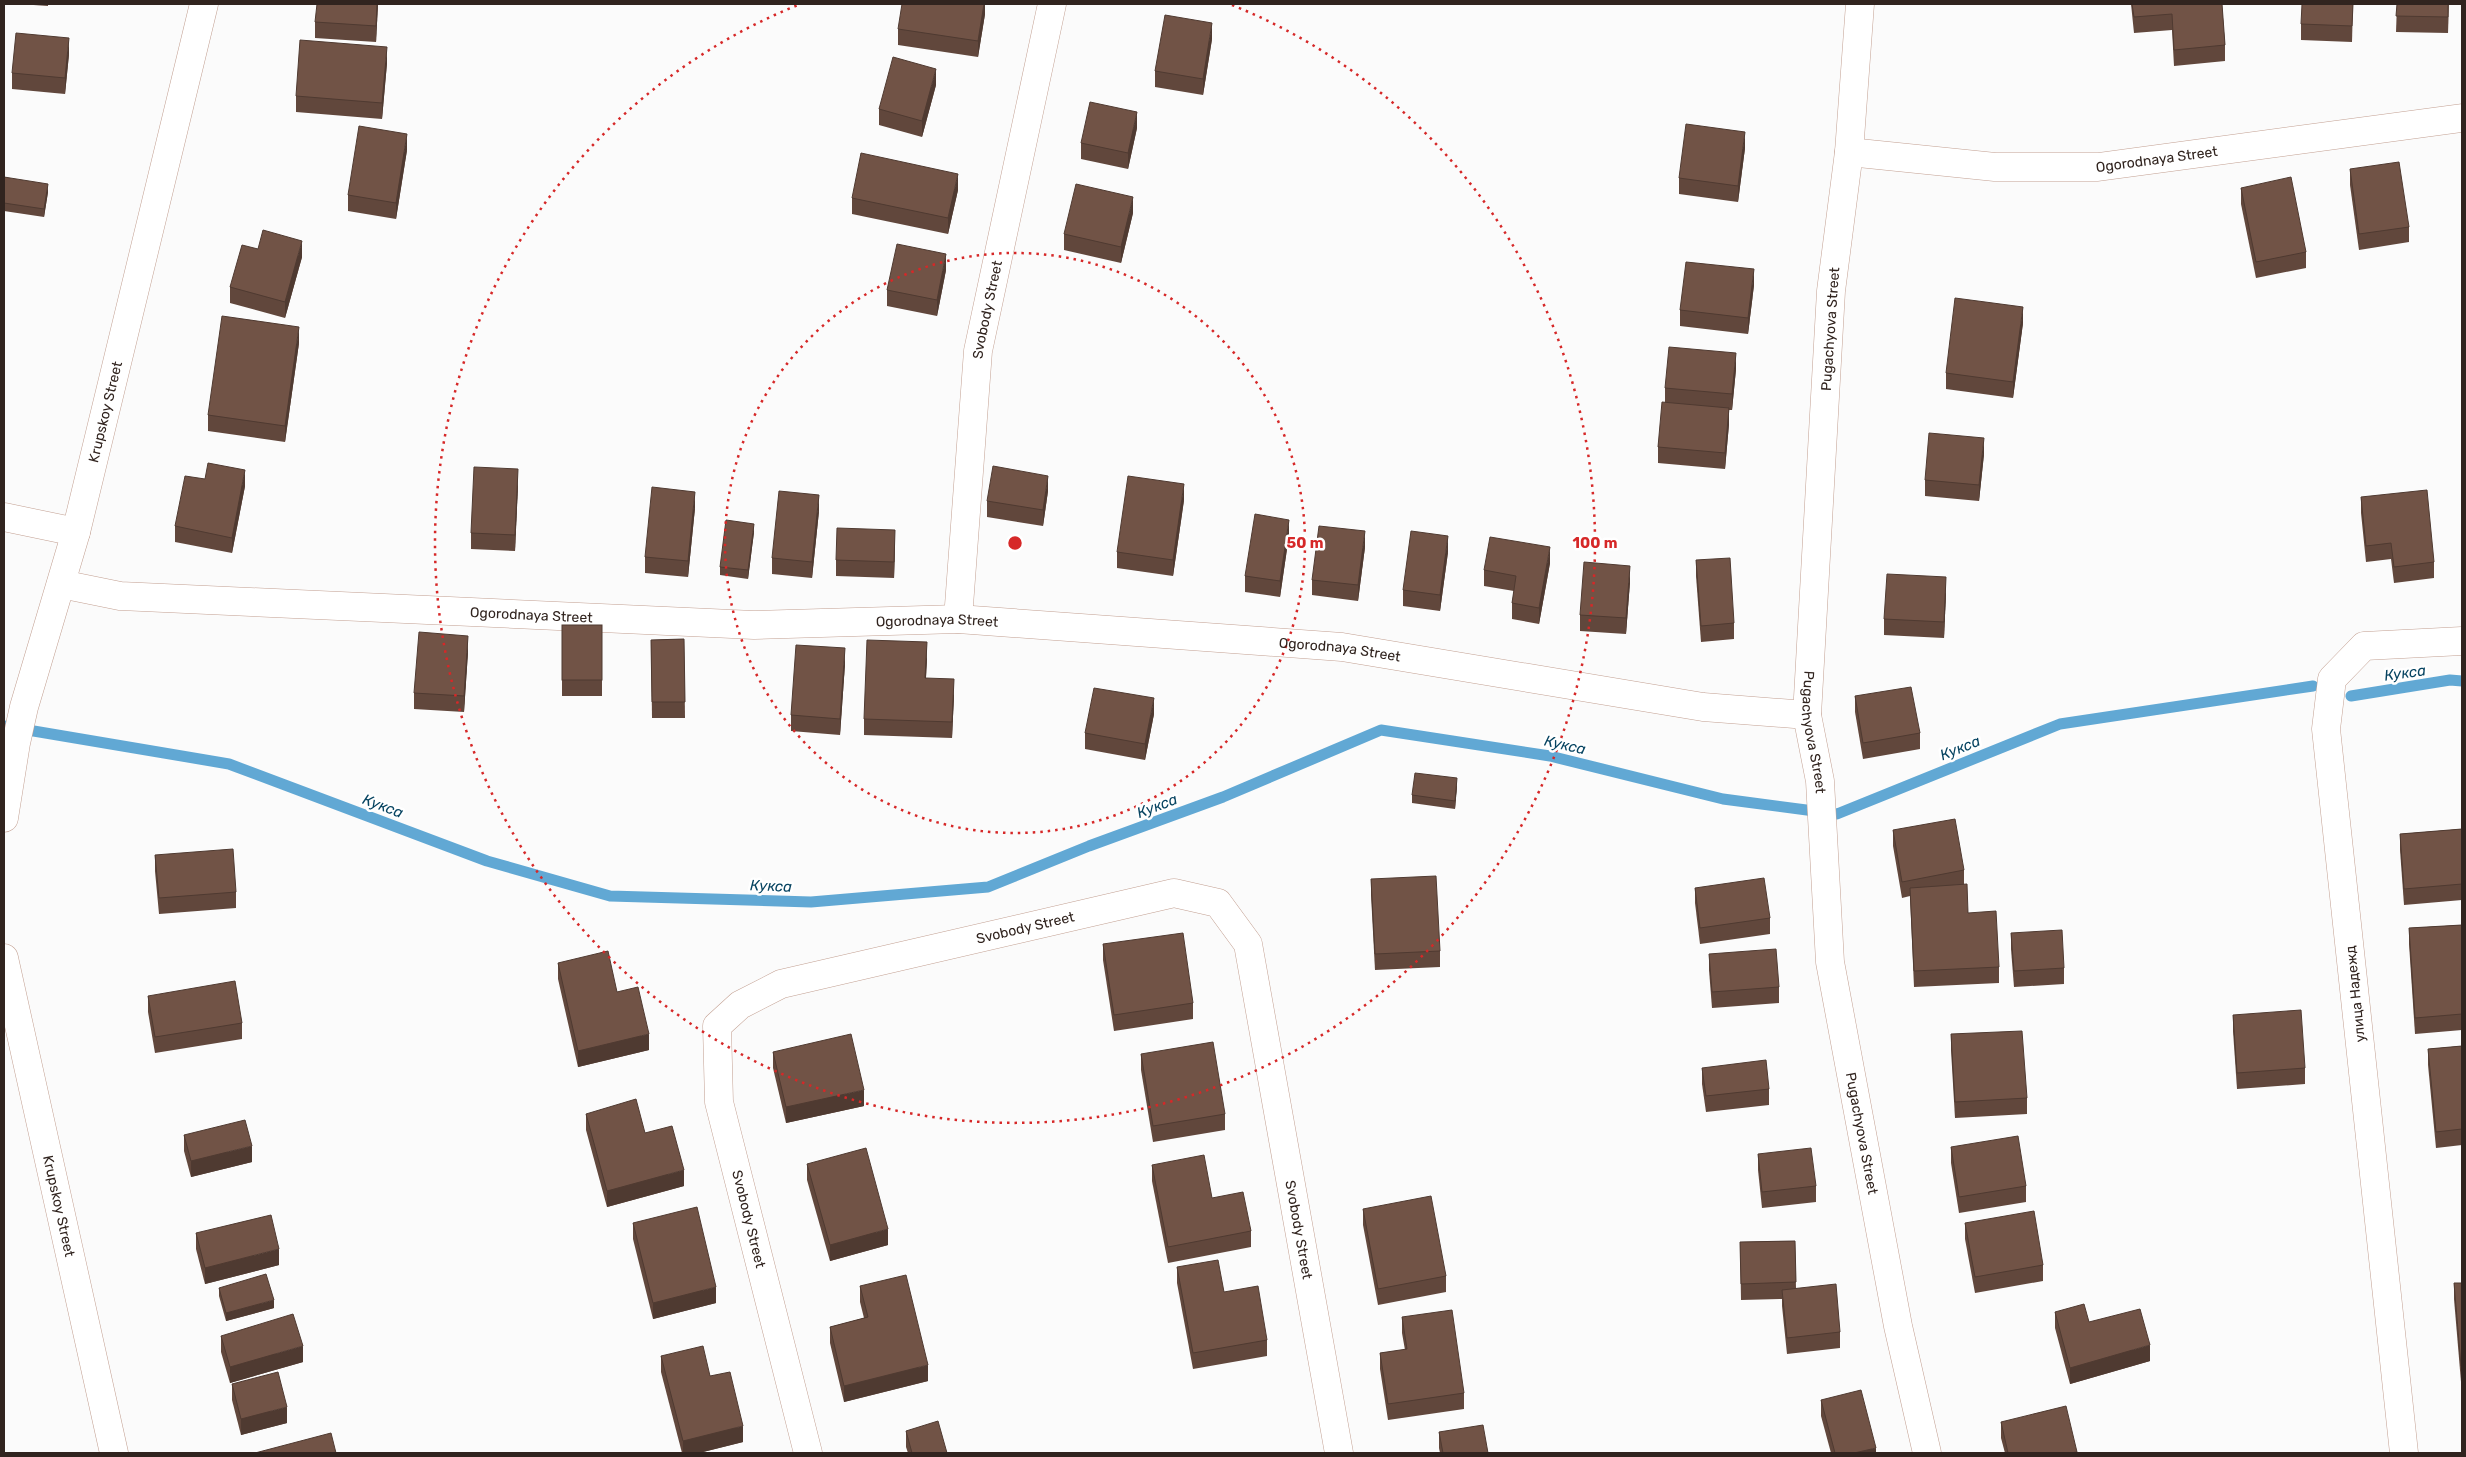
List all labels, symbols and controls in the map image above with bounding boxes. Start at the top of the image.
street label: Ogorodnaya Street [2095,143,2219,176]
street label: Svobody Street [969,258,1006,360]
street label: Pugachyova Street [1818,266,1843,391]
street label: Krupskoy Street [85,359,126,464]
centre of rings [1006,534,1024,552]
text: 50 m [1287,534,1323,552]
text: 100 m [1573,534,1617,552]
street label: Ogorodnaya Street [470,604,594,627]
street label: Ogorodnaya Street [875,611,999,631]
street label: Ogorodnaya Street [1278,634,1402,666]
water label: Кукса [2383,661,2427,685]
street label: Pugachyova Street [1798,670,1829,794]
water label: Кукса [1543,732,1588,759]
water label: Кукса [1937,732,1983,764]
water label: Кукса [360,790,406,822]
water label: Кукса [1134,790,1180,822]
water label: Кукса [750,876,792,896]
street label: Svobody Street [975,908,1077,948]
street label: улица Надежд [2342,945,2369,1043]
street label: Pugachyova Street [1842,1071,1881,1196]
street label: Krupskoy Street [39,1154,78,1259]
street label: Svobody Street [728,1168,769,1270]
street label: Svobody Street [1281,1179,1316,1281]

